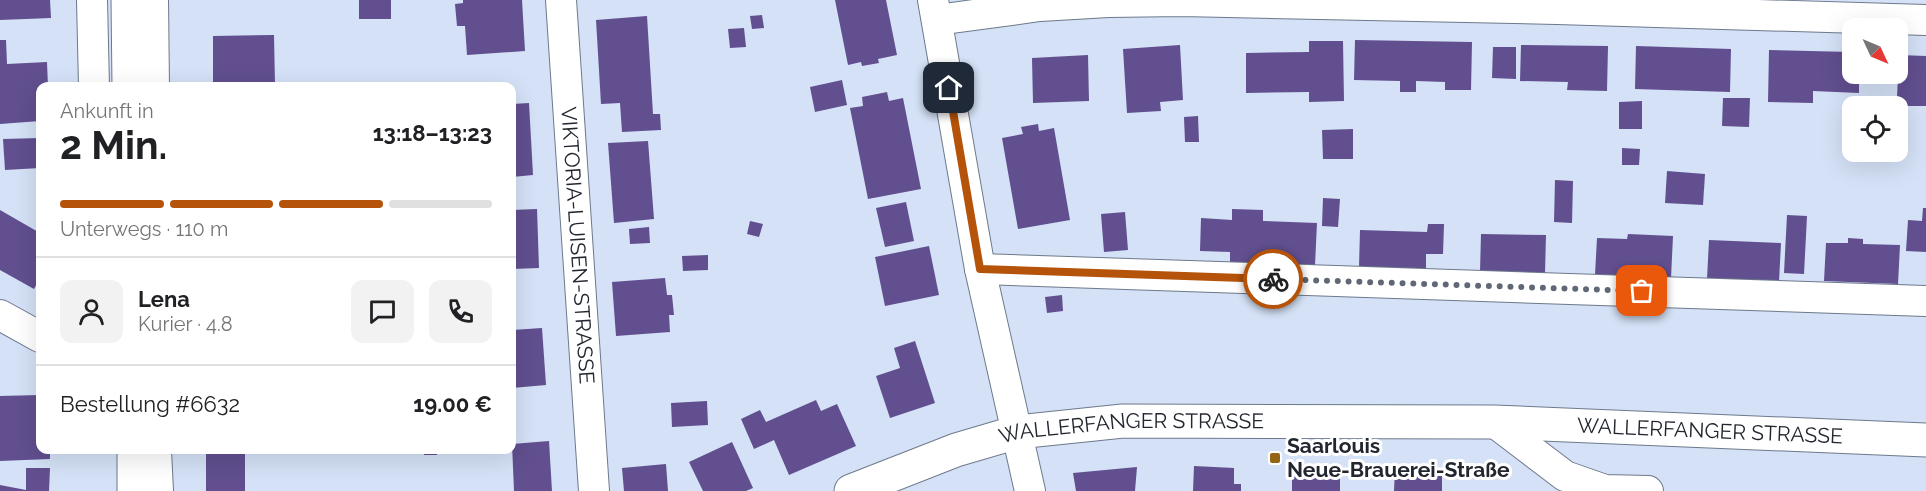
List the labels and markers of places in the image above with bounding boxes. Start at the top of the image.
pin [923,62,974,113]
pin [1616,265,1667,316]
place label: Saarlouis Neue-Brauerei-Straße [1287,433,1510,482]
marker: Saarlouis Neue-Brauerei-Straße [1268,451,1282,465]

